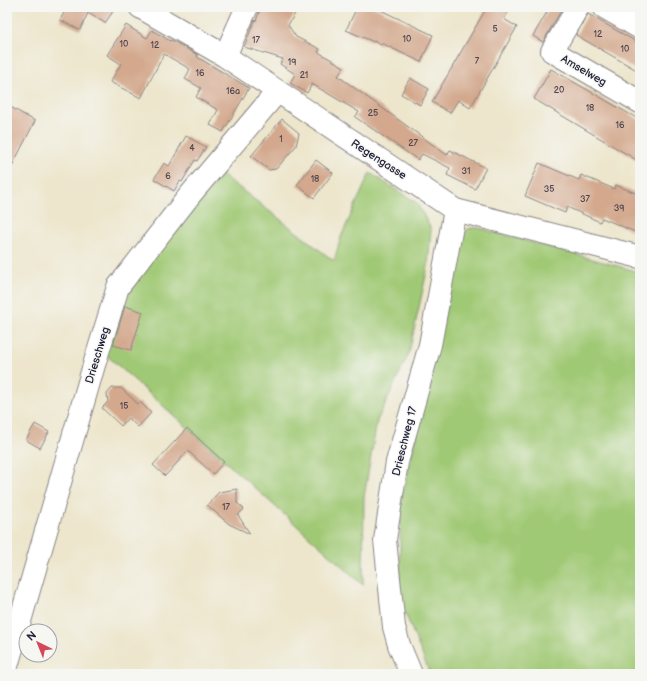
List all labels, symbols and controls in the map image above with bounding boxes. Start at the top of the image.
house number: 5 [492,24,498,35]
house number: 12 [594,29,603,40]
house number: 10 [403,34,411,45]
house number: 17 [252,35,261,46]
house number: 10 [120,39,128,50]
house number: 12 [151,40,160,51]
house number: 10 [621,44,629,55]
street label: Amselweg [559,52,609,89]
house number: 7 [475,56,480,67]
house number: 19 [288,57,296,68]
house number: 16 [196,68,205,79]
house number: 21 [300,70,308,81]
house number: 20 [554,85,564,96]
house number: 16a [226,86,240,97]
house number: 18 [586,103,594,114]
house number: 25 [368,108,378,119]
house number: 16 [616,120,625,131]
house number: 1 [279,134,283,145]
street label: Regengasse [349,137,409,182]
house number: 27 [408,138,418,149]
house number: 4 [189,143,195,154]
house number: 31 [461,166,471,177]
house number: 6 [165,171,171,182]
house number: 18 [311,174,319,185]
house number: 35 [544,184,554,195]
house number: 37 [580,194,591,205]
house number: 39 [614,203,624,214]
street label: Drieschweg [83,325,112,385]
house number: 15 [120,401,128,412]
street label: Drieschweg 17 [390,404,420,477]
house number: 17 [222,502,231,513]
north arrow [18,623,58,663]
text: N [24,628,39,644]

